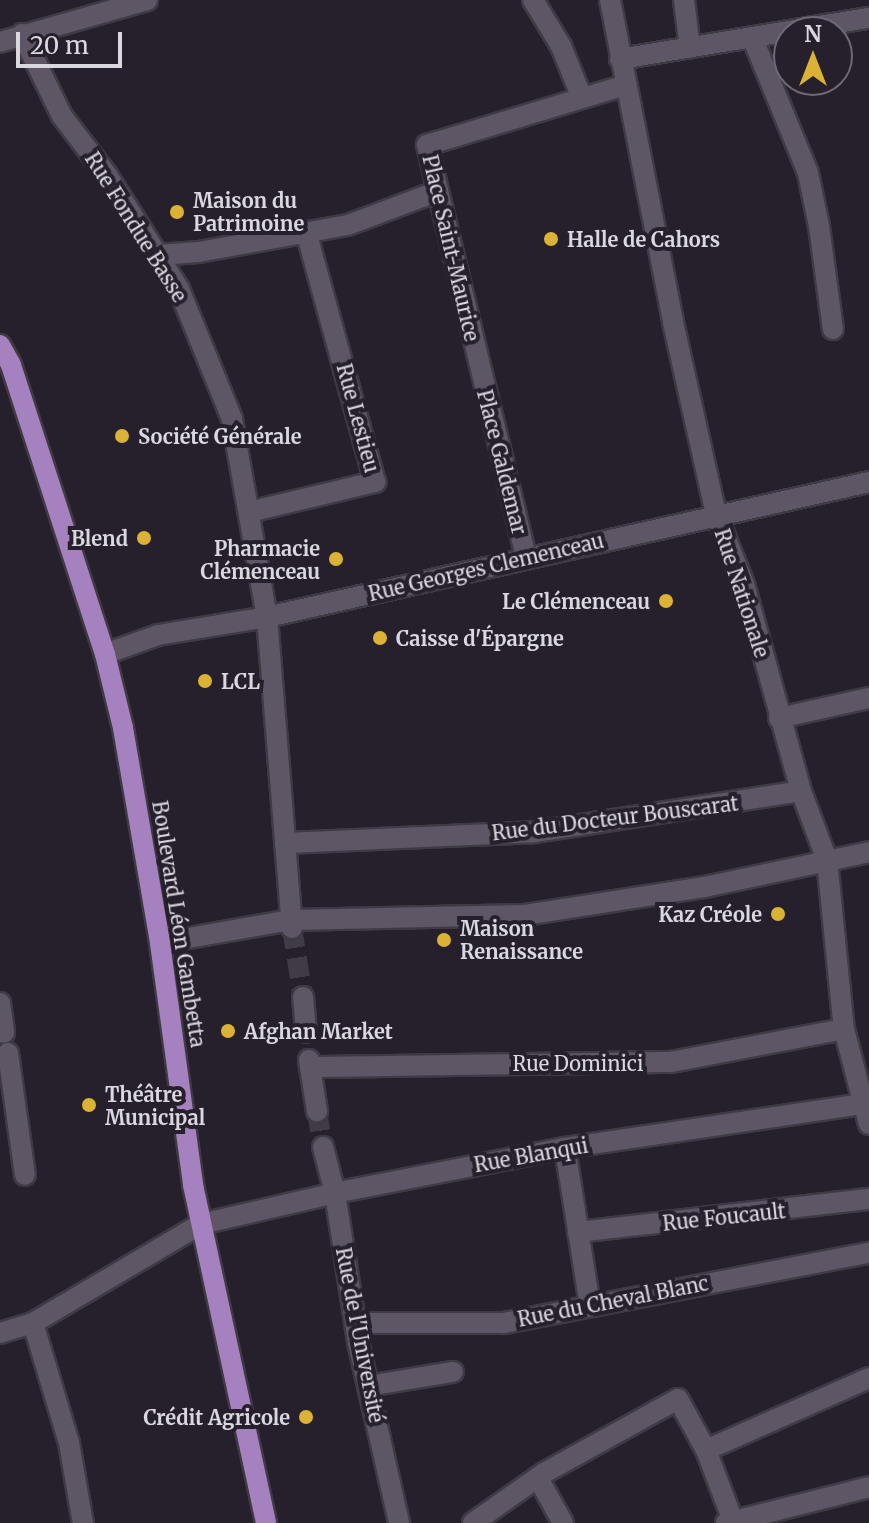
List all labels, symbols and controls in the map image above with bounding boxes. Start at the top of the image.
scale bar [20,16,126,66]
north arrow [773,16,853,96]
text: N [804,20,822,48]
text: 20 m [30,30,89,61]
street label: Rue Fondue Basse [80,148,192,306]
street label: Place Saint-Maurice [418,152,484,344]
place label: Maison du Patrimoine [193,188,304,235]
marker: Maison du Patrimoine [168,203,186,221]
place label: Halle de Cahors [567,227,720,251]
marker: Halle de Cahors [542,230,560,248]
street label: Rue Lestieu [332,361,384,475]
street label: Place Galdemar [472,387,532,537]
place label: Société Générale [138,424,301,448]
marker: Société Générale [113,427,131,445]
place label: Blend [71,526,128,550]
street label: Rue Nationale [710,526,774,660]
street label: Rue Georges Clemenceau [366,528,606,606]
marker: Blend [135,529,153,547]
place label: Pharmacie Clémenceau [200,536,320,583]
marker: Pharmacie Clémenceau [327,550,345,568]
place label: Le Clémenceau [502,589,650,613]
marker: Le Clémenceau [657,592,675,610]
place label: Caisse d'Épargne [396,626,564,650]
marker: Caisse d'Épargne [371,629,389,647]
place label: LCL [221,669,260,693]
marker: LCL [196,672,214,690]
street label: Rue du Docteur Bouscarat [490,791,740,845]
street label: Boulevard Léon Gambetta [148,799,210,1049]
place label: Kaz Créole [658,902,762,926]
marker: Kaz Créole [769,905,787,923]
place label: Maison Renaissance [460,916,583,963]
marker: Maison Renaissance [435,931,453,949]
place label: Afghan Market [244,1019,393,1043]
marker: Afghan Market [219,1022,237,1040]
street label: Rue Dominici [513,1051,643,1075]
place label: Théâtre Municipal [105,1082,205,1129]
marker: Théâtre Municipal [80,1096,98,1114]
street label: Rue Blanqui [472,1133,590,1177]
street label: Rue Foucault [661,1199,787,1235]
street label: Rue de l'Université [331,1245,389,1425]
street label: Rue du Cheval Blanc [516,1271,710,1331]
place label: Crédit Agricole [143,1405,290,1429]
marker: Crédit Agricole [297,1408,315,1426]

